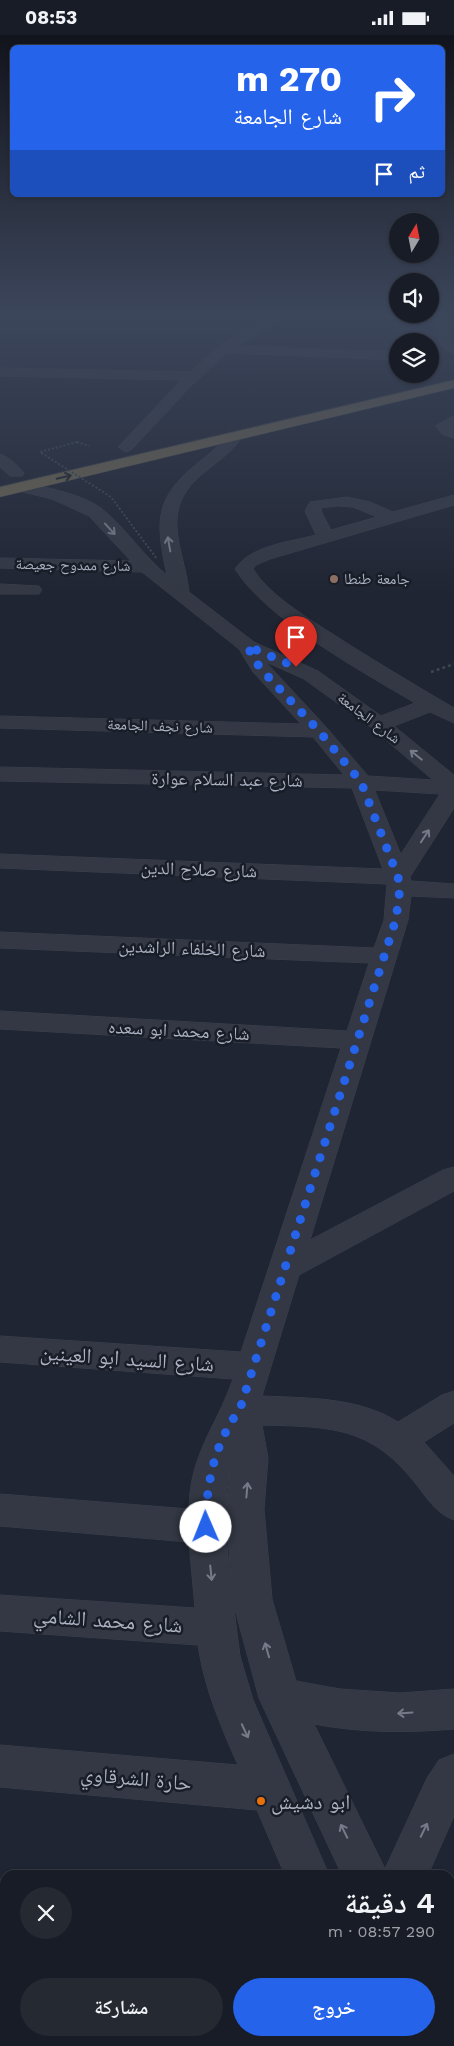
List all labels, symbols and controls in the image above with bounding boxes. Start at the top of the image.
text: 08:53 [25,6,77,29]
text: 270 m [236,58,342,100]
icon: right [360,65,425,130]
text: شارع الجامعة [233,104,342,129]
icon: arrive [370,160,398,188]
text: ثم [408,160,425,183]
north arrow [389,213,439,263]
map controls [389,213,439,383]
button: sound [389,273,439,323]
button: layers [389,333,439,383]
one-way arrow [56,472,72,481]
one-way arrow [104,522,116,535]
one-way arrow [163,537,173,553]
street label: شارع ممدوح جعيصة [15,555,131,576]
place label: جامعة طنطا [344,570,410,588]
marker: جامعة طنطا [328,573,340,585]
pin [275,616,317,667]
icon: arrive [282,623,310,651]
street label: شارع الجامعة [333,689,404,748]
street label: شارع نجف الجامعة [107,715,213,738]
one-way arrow [410,750,423,761]
street label: شارع عبد السلام عوارة [151,767,303,793]
one-way arrow [419,829,430,843]
street label: شارع صلاح الدين [140,856,258,884]
street label: شارع الخلفاء الراشدين [118,935,266,962]
street label: شارع محمد ابو سعده [108,1016,250,1045]
street label: شارع السيد ابو العينين [39,1339,215,1378]
one-way arrow [242,1482,251,1498]
position arrow [179,1500,231,1552]
one-way arrow [206,1564,216,1580]
street label: شارع محمد الشامي [32,1602,183,1642]
one-way arrow [261,1642,271,1658]
one-way arrow [398,1708,414,1717]
one-way arrow [240,1723,250,1738]
street label: حارة الشرقاوي [79,1761,193,1800]
place label: ابو دشيش [271,1789,350,1815]
marker: ابو دشيش [255,1795,267,1807]
one-way arrow [420,1823,430,1838]
one-way arrow [339,1824,348,1839]
text: 4 دقيقة [344,1885,435,1920]
button: close [20,1887,72,1939]
text: 290 m · 08:57 [328,1922,435,1941]
button: مشاركة [20,1978,223,2036]
button: خروج [233,1978,435,2036]

